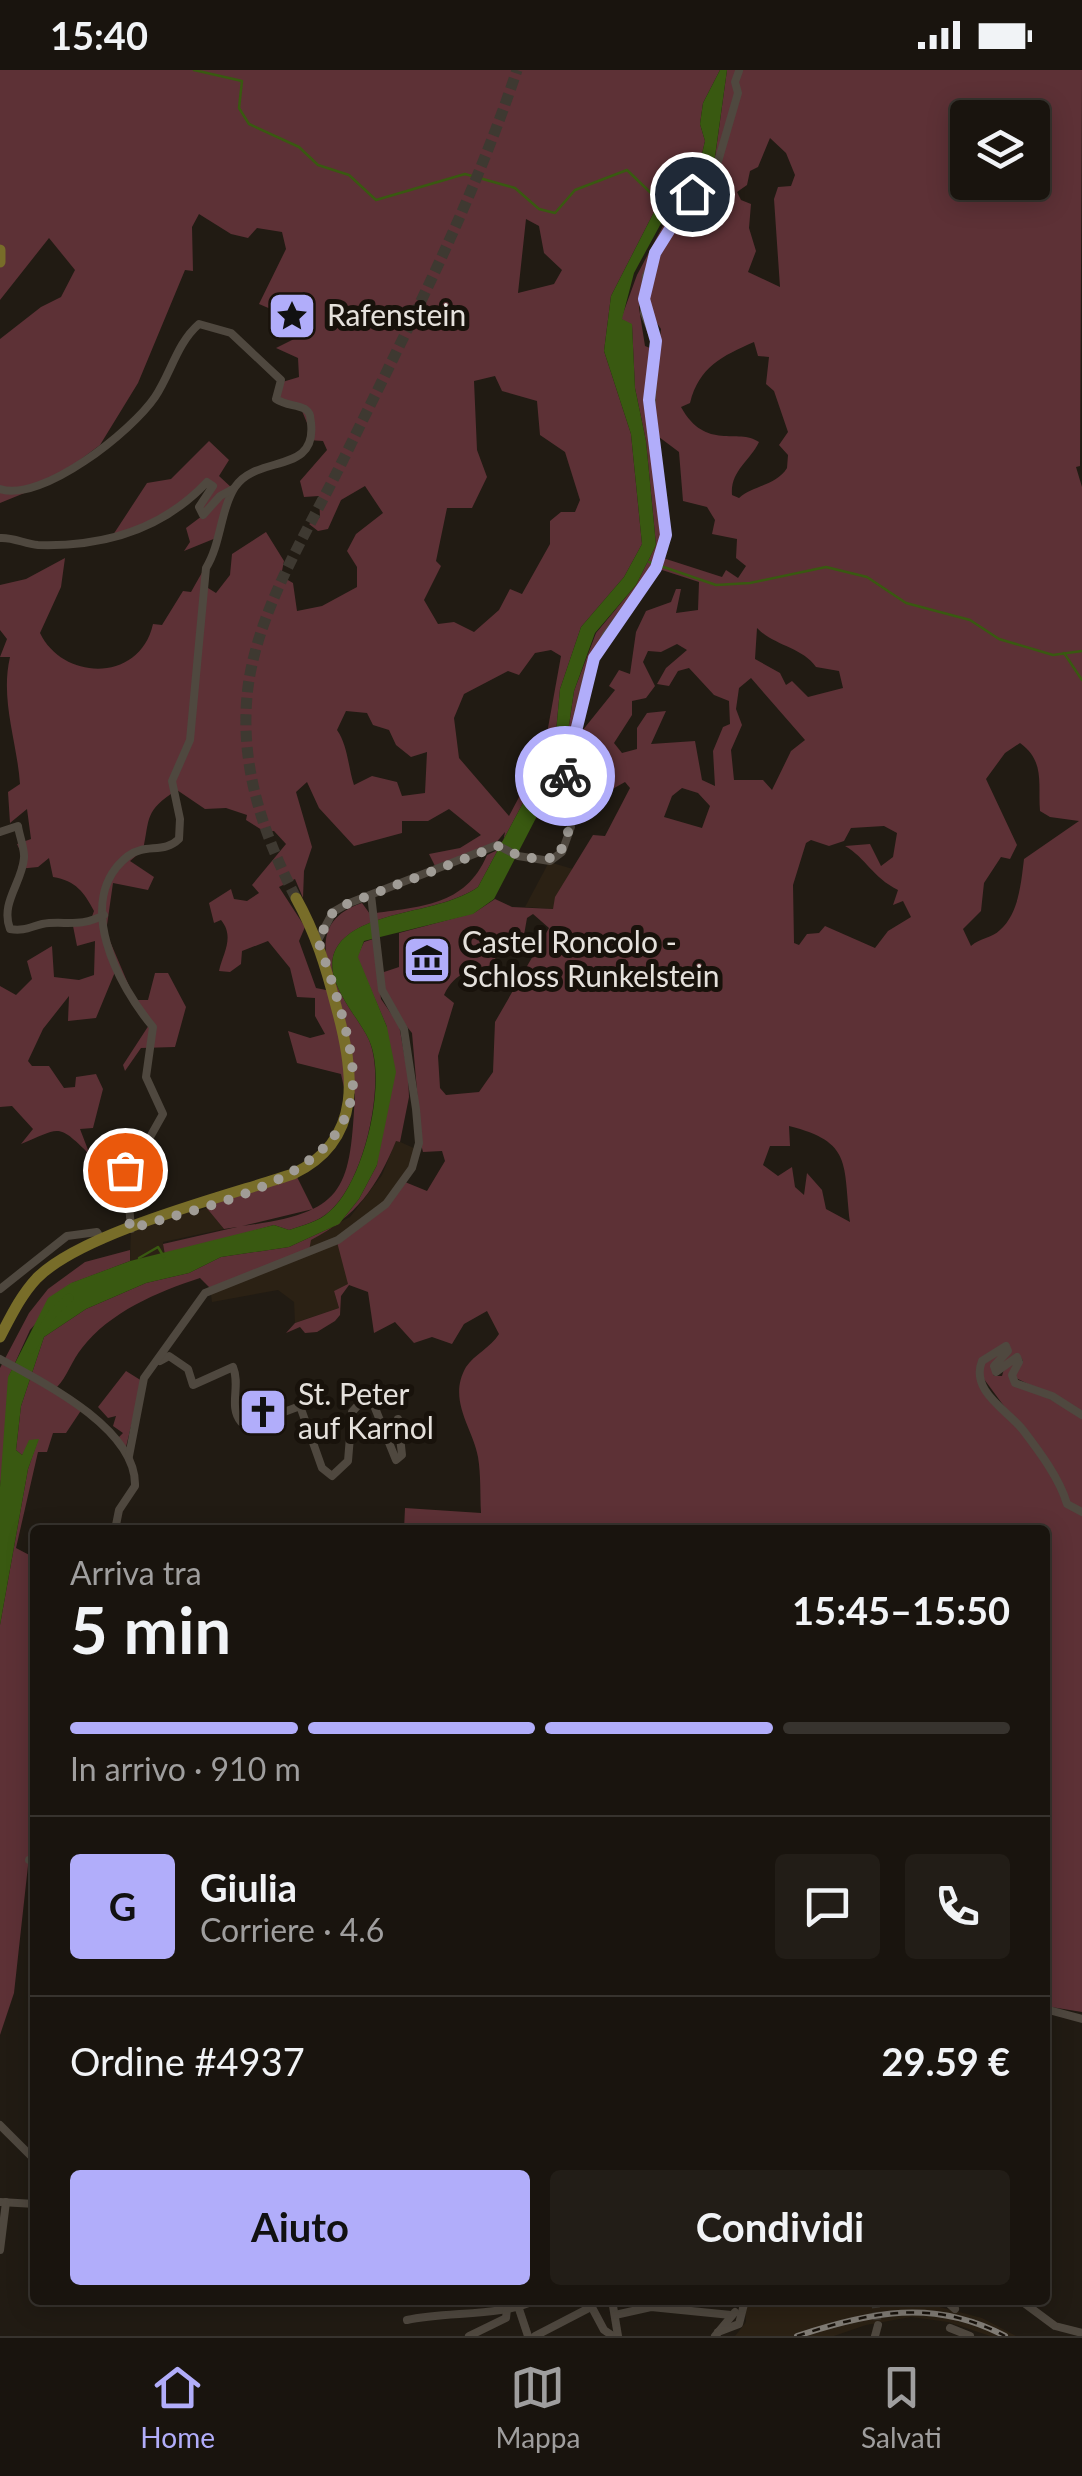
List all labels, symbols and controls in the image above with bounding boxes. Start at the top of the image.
text: 15:40 [50,12,148,58]
map controls [950,100,1050,200]
button: layers [950,100,1050,200]
pin [650,152,735,237]
icon: home [665,167,720,222]
place icon: Rafenstein [266,290,318,342]
place label: Rafenstein [327,296,466,332]
courier [515,726,615,826]
icon: bike [538,749,593,804]
place label: Castel Roncolo - Schloss Runkelstein [462,923,719,993]
museum icon: Castel Roncolo - Schloss Runkelstein [401,934,453,986]
pin [83,1128,168,1213]
icon: bag [98,1143,153,1198]
place label: St. Peter auf Karnol [298,1375,434,1445]
church icon: St. Peter auf Karnol [237,1386,289,1438]
text: Arriva tra [70,1553,202,1592]
text: 15:45–15:50 [792,1587,1010,1633]
text: 5 min [70,1590,231,1668]
text: In arrivo · 910 m [70,1749,301,1788]
button: chat [775,1854,880,1959]
button: phone [905,1854,1010,1959]
text: Giulia [200,1864,297,1910]
text: G [109,1883,136,1929]
text: Corriere · 4.6 [200,1910,384,1949]
text: Ordine #4937 [70,2038,305,2084]
text: 29.59 € [882,2038,1010,2084]
button: Aiuto [70,2170,530,2285]
button: Condividi [550,2170,1010,2285]
tab: Home [140,2360,215,2454]
tab: Mappa [496,2360,580,2454]
tab: Salvati [861,2360,942,2454]

